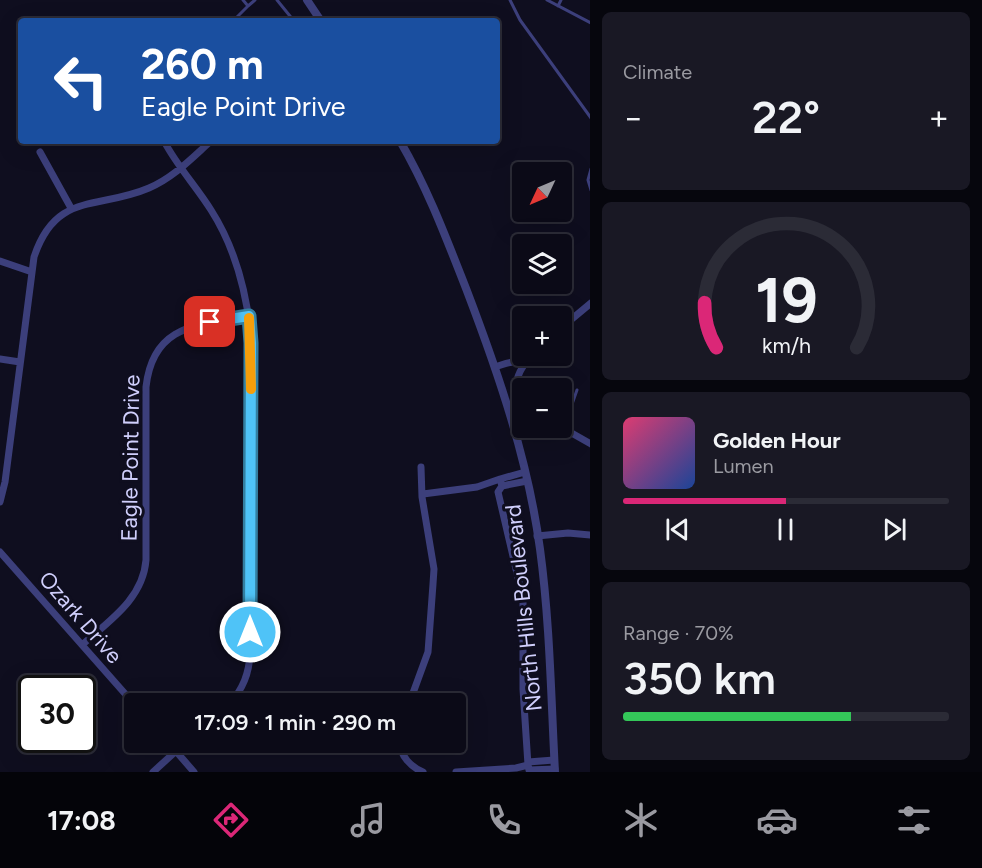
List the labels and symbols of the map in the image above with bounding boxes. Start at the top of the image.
north arrow [512,162,572,222]
pin [184,296,235,347]
street label: Eagle Point Drive [116,374,145,542]
street label: North Hills Boulevard [499,503,548,713]
street label: Ozark Drive [33,566,128,669]
position arrow [218,600,282,664]
speed limit sign: 30 [18,675,96,753]

